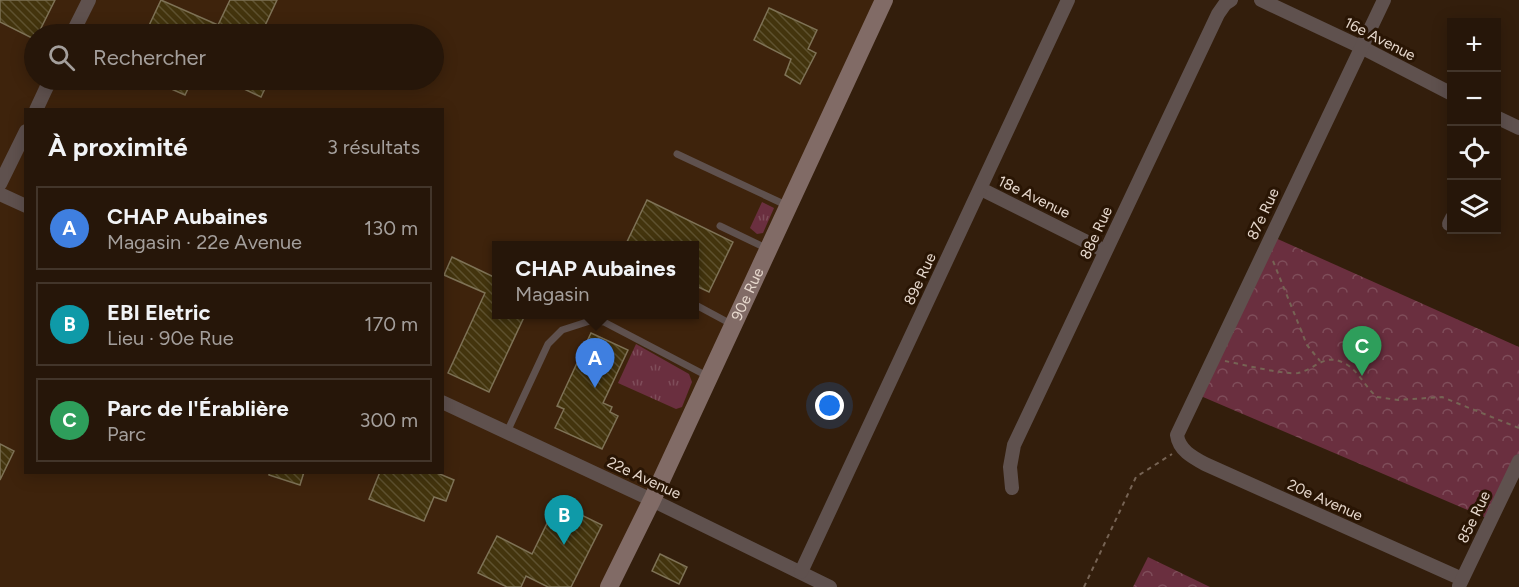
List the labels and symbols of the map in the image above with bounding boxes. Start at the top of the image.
street label: 16e Avenue [1341,13,1419,65]
street label: 18e Avenue [995,172,1073,222]
street label: 87e Rue [1243,185,1283,243]
street label: 88e Rue [1076,204,1116,262]
street label: 89e Rue [900,250,940,308]
street label: 90e Rue [728,265,767,323]
pin: C [1342,326,1382,376]
pin: A [576,338,614,388]
your location [815,391,844,420]
street label: 22e Avenue [604,453,684,503]
street label: 20e Avenue [1285,475,1365,525]
street label: 85e Rue [1454,488,1494,546]
pin: B [544,496,584,545]

